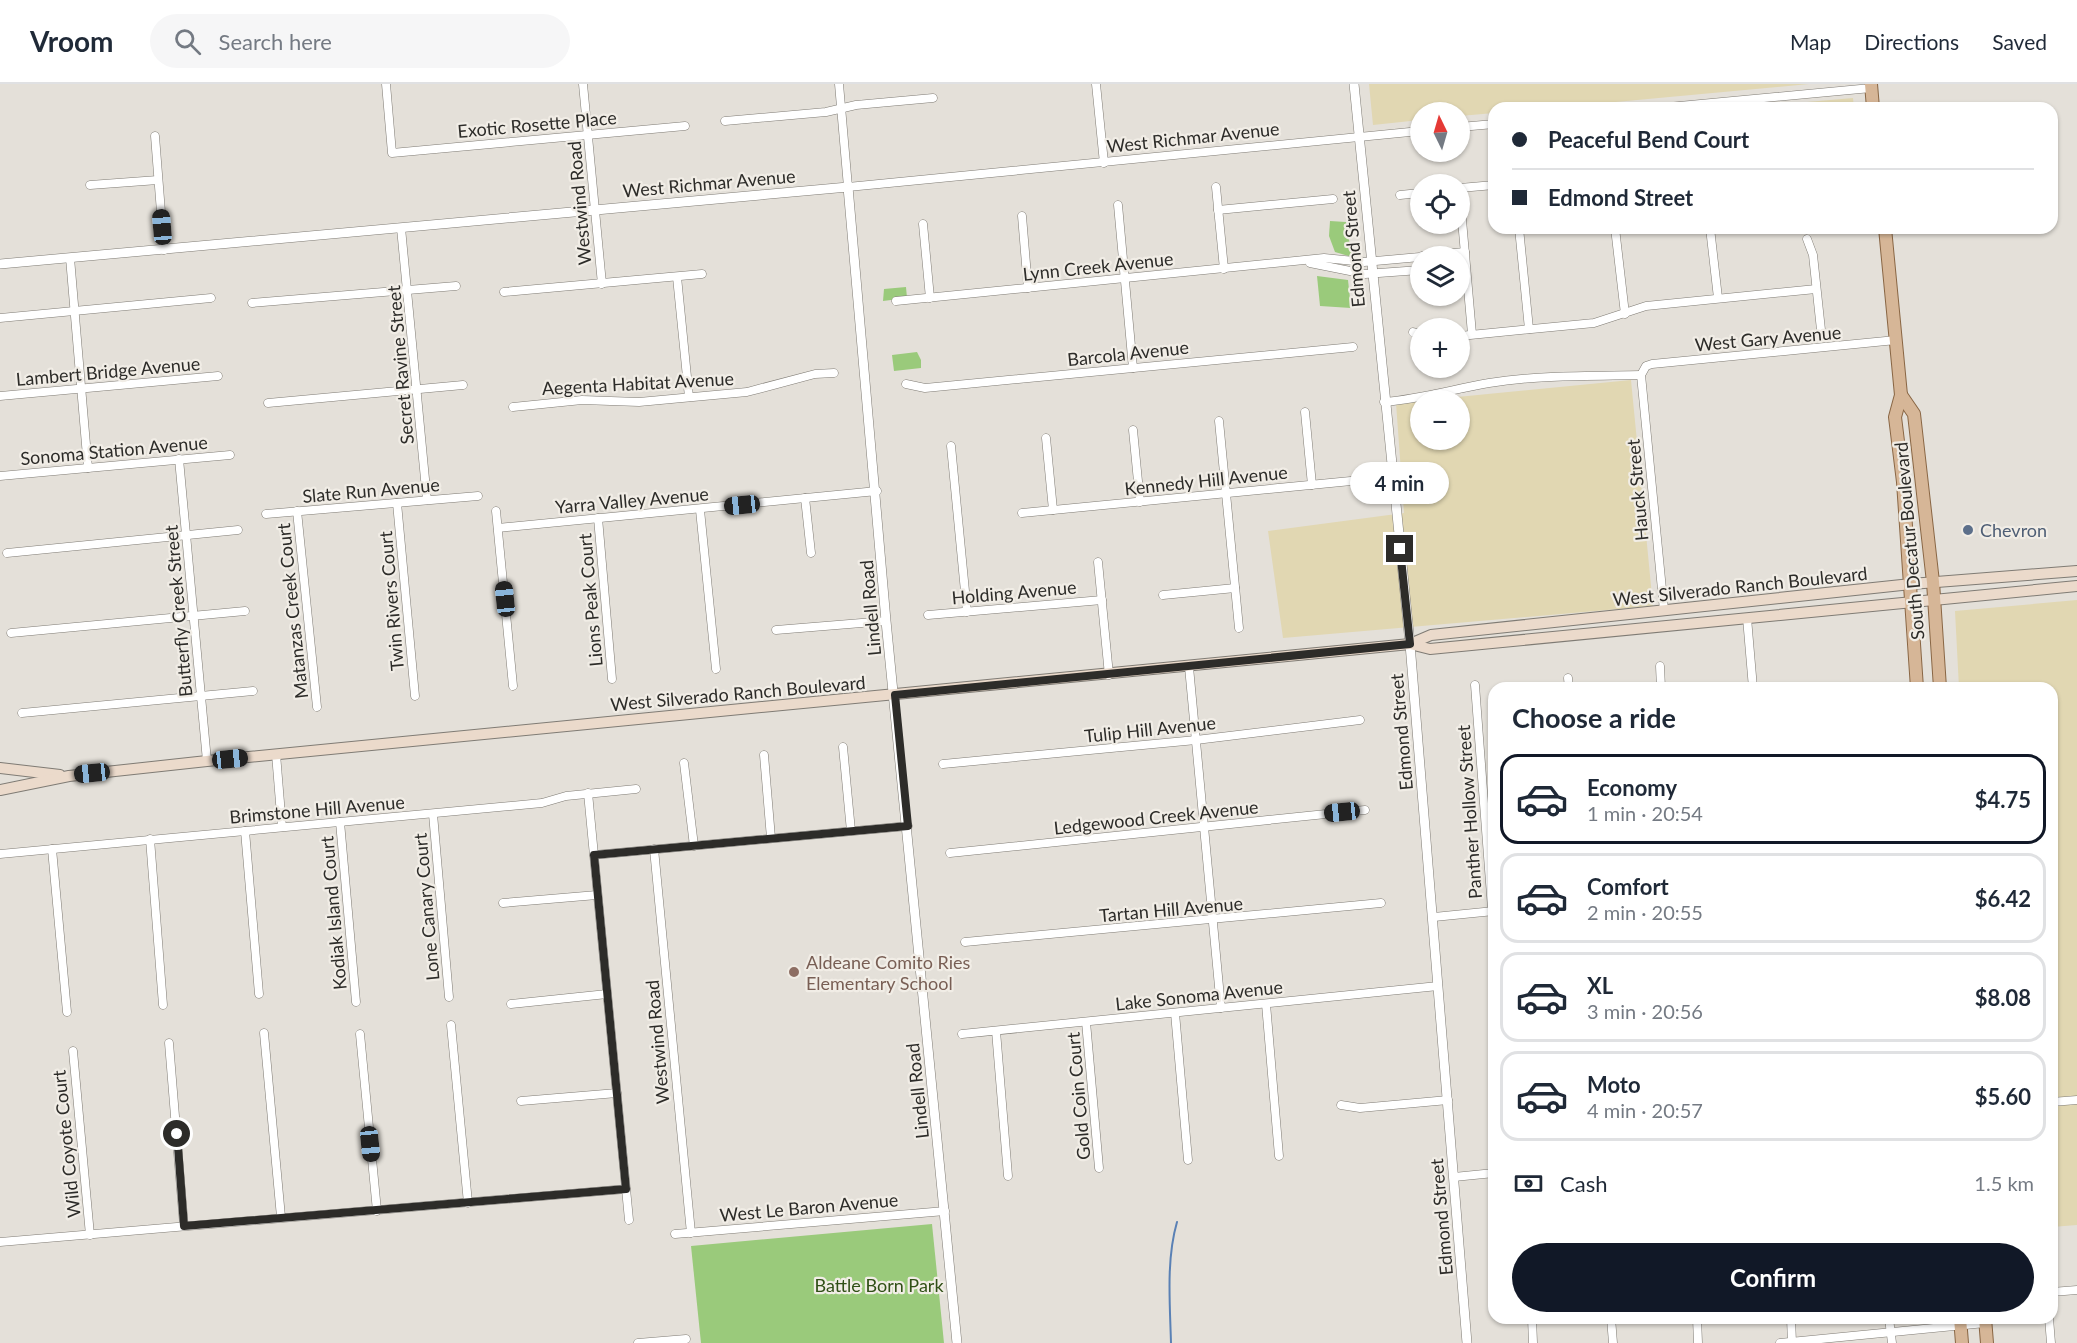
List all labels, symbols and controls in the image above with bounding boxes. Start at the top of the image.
search box [150,14,570,68]
text: Vroom [30,24,114,58]
icon: search [171,25,204,58]
text: Search here [219,28,332,55]
text: Map [1790,29,1831,54]
text: Directions [1864,29,1959,54]
text: Saved [1992,29,2047,54]
north arrow [1410,102,1470,162]
map controls [1410,102,1470,450]
street label: Exotic Rosette Place [457,106,617,142]
street label: West Richmar Avenue [1106,117,1280,157]
text: Peaceful Bend Court [1548,126,1749,153]
street label: Westwind Road [563,140,595,266]
street label: West Richmar Avenue [622,164,796,202]
button: locate [1410,174,1470,234]
text: Edmond Street [1548,184,1693,211]
street label: Edmond Street [1337,189,1369,308]
car [151,208,173,246]
button: layers [1410,246,1470,306]
street label: Lynn Creek Avenue [1022,247,1174,285]
street label: Secret Ravine Street [382,284,418,445]
button: + [1410,318,1470,378]
street label: West Gary Avenue [1694,321,1842,355]
street label: Barcola Avenue [1066,336,1190,370]
street label: Lambert Bridge Avenue [15,352,201,390]
street label: Aegenta Habitat Avenue [541,367,735,399]
button: − [1410,390,1470,450]
street label: Sonoma Station Avenue [19,431,209,469]
street label: Hauck Street [1622,438,1652,542]
street label: South Decatur Boulevard [1889,441,1929,641]
street label: Kennedy Hill Avenue [1123,460,1289,500]
callout: 4 min [1350,462,1450,504]
text: 4 min [1375,471,1424,495]
street label: Slate Run Avenue [301,473,441,507]
street label: Yarra Valley Avenue [554,482,710,518]
car [723,494,761,516]
place label: Chevron [1980,519,2047,541]
street label: Matanzas Creek Court [272,522,312,700]
marker: Chevron [1961,523,1975,537]
street label: Butterfly Creek Street [159,524,196,698]
street label: Twin Rivers Court [374,530,408,672]
street label: Lions Peak Court [573,532,607,668]
route end [1386,535,1413,562]
street label: Lindell Road [855,559,885,657]
street label: West Silverado Ranch Boulevard [1612,562,1868,610]
street label: Holding Avenue [951,576,1077,608]
car [494,580,516,618]
street label: West Silverado Ranch Boulevard [610,671,866,715]
street label: Edmond Street [1385,672,1417,791]
text: Choose a ride [1512,701,1676,734]
street label: Tulip Hill Avenue [1083,711,1217,747]
street label: Panther Hollow Street [1452,724,1486,900]
car [211,748,249,770]
car [73,762,111,784]
icon: car [1515,772,1569,826]
text: Economy [1587,774,1677,801]
text: $4.75 [1975,786,2031,813]
street label: Brimstone Hill Avenue [229,790,405,828]
street label: Ledgewood Creek Avenue [1052,795,1260,839]
car [1323,801,1361,823]
text: 1 min · 20:54 [1587,801,1703,825]
street label: Lone Canary Court [409,832,443,982]
street label: Kodiak Island Court [315,835,351,991]
icon: car [1515,871,1569,925]
text: Comfort [1587,873,1669,900]
text: $6.42 [1975,885,2031,912]
street label: Tartan Hill Avenue [1098,892,1244,926]
text: 2 min · 20:55 [1587,900,1703,924]
place label: Aldeane Comito Ries Elementary School [806,951,970,994]
marker: Aldeane Comito Ries Elementary School [787,965,801,979]
icon: car [1515,970,1569,1024]
text: XL [1587,972,1613,999]
street label: Lake Sonoma Avenue [1114,975,1284,1015]
street label: Westwind Road [641,979,673,1105]
text: $8.08 [1975,984,2031,1011]
text: 3 min · 20:56 [1587,999,1703,1023]
street label: Gold Coin Court [1061,1031,1095,1161]
street label: Lindell Road [901,1042,933,1140]
street label: Wild Coyote Court [47,1069,85,1219]
icon: car [1515,1069,1569,1123]
text: Moto [1587,1071,1641,1098]
text: $5.60 [1975,1083,2031,1110]
text: 4 min · 20:57 [1587,1098,1703,1122]
route start [163,1120,190,1147]
car [359,1125,381,1163]
street label: Edmond Street [1425,1157,1457,1276]
icon: cash [1512,1167,1545,1200]
text: Cash [1560,1170,1607,1197]
text: 1.5 km [1974,1171,2034,1195]
street label: West Le Baron Avenue [719,1188,899,1226]
button: Confirm [1512,1243,2034,1312]
park label: Battle Born Park [814,1274,944,1296]

